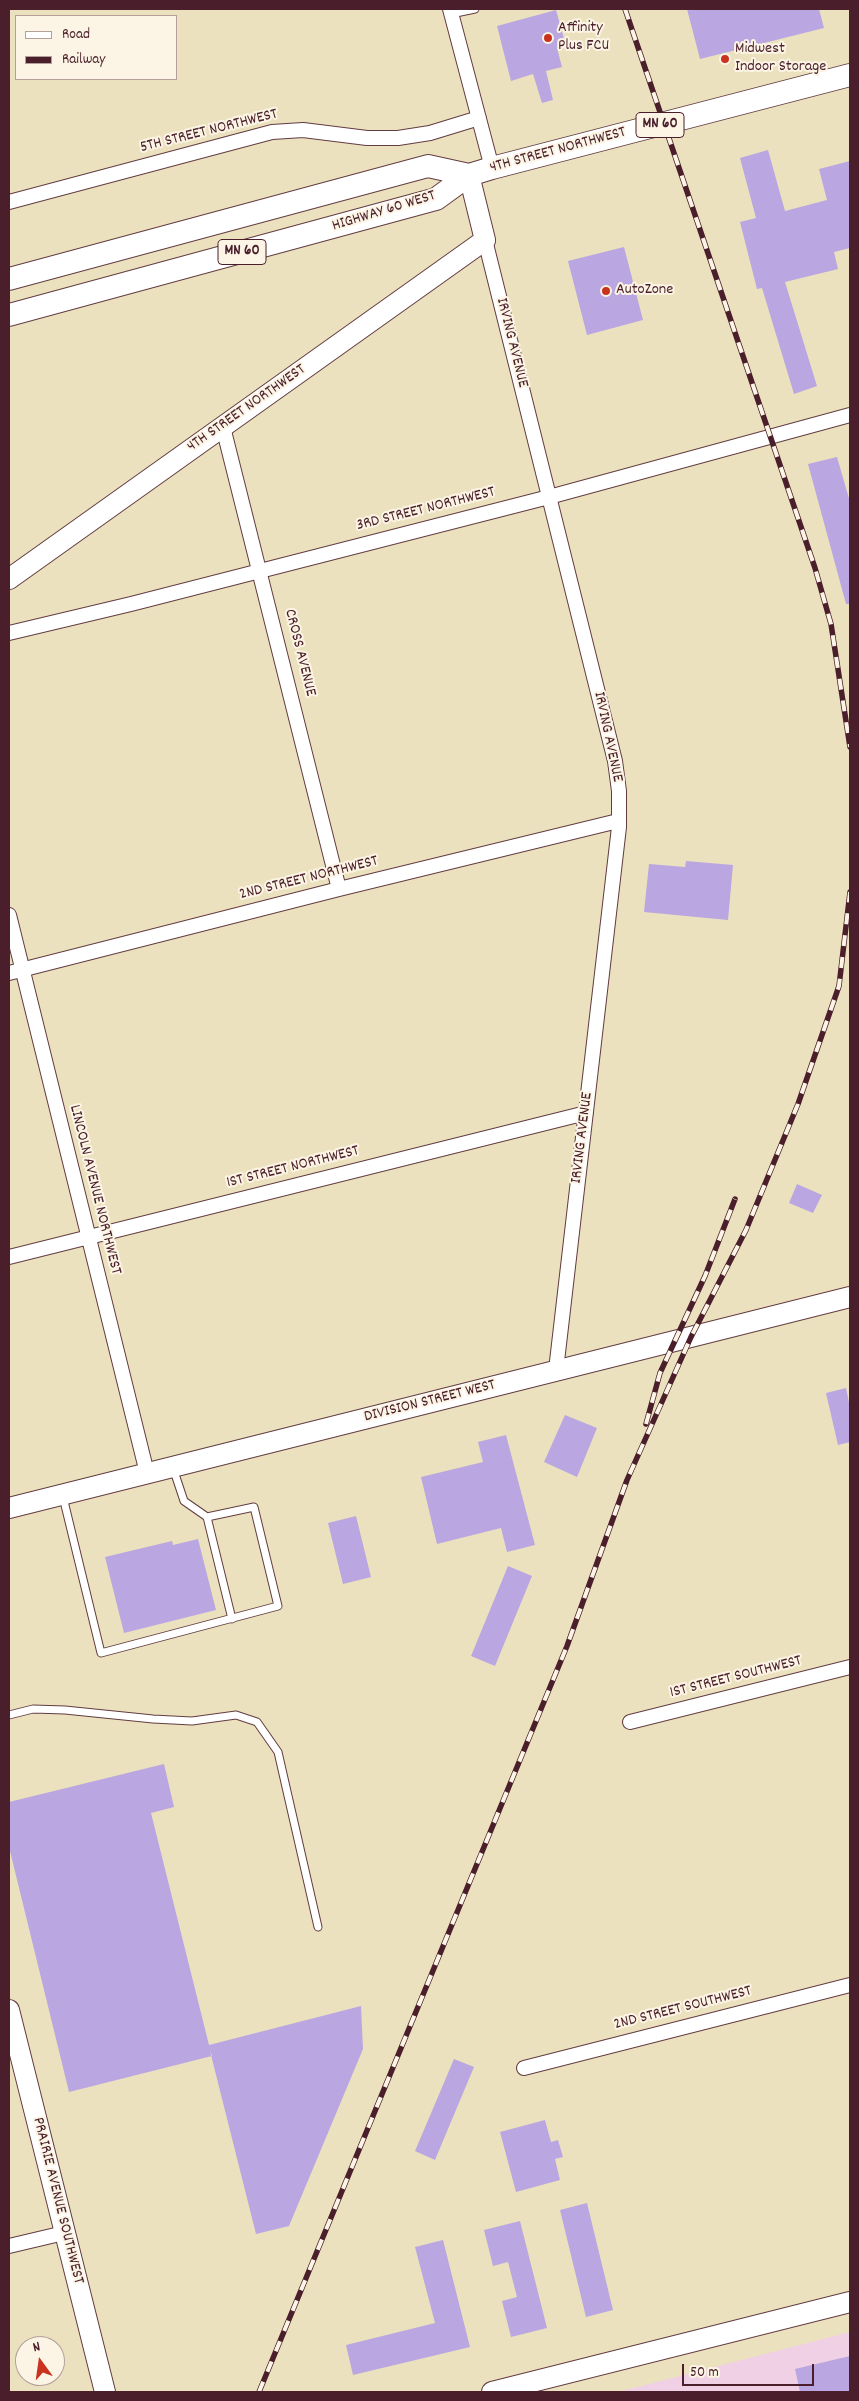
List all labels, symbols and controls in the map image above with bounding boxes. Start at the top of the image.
legend [15,15,178,80]
place label: Affinity Plus FCU [558,19,609,57]
text: Road [62,24,90,46]
marker: Affinity Plus FCU [542,32,554,44]
place label: Midwest Indoor Storage [735,40,826,78]
text: Railway [62,49,105,71]
marker: Midwest Indoor Storage [719,53,731,65]
street label: 5TH STREET NORTHWEST [138,106,280,158]
road number: MN 60 [636,112,684,138]
street label: 4TH STREET NORTHWEST [488,124,628,178]
street label: HIGHWAY 60 WEST [330,187,438,237]
road number: MN 60 [218,240,266,264]
place label: AutoZone [616,281,673,301]
marker: AutoZone [600,285,612,297]
street label: IRVING AVENUE [491,296,531,390]
street label: 4TH STREET NORTHWEST [184,361,310,457]
street label: 3RD STREET NORTHWEST [355,484,497,536]
street label: CROSS AVENUE [279,607,319,699]
street label: IRVING AVENUE [588,690,626,784]
street label: 2ND STREET NORTHWEST [238,853,380,905]
street label: IRVING AVENUE [568,1091,598,1185]
street label: LINCOLN AVENUE NORTHWEST [64,1103,124,1277]
street label: 1ST STREET NORTHWEST [225,1142,361,1194]
street label: DIVISION STREET WEST [362,1376,498,1428]
street label: 1ST STREET SOUTHWEST [668,1652,804,1704]
street label: 2ND STREET SOUTHWEST [612,1983,754,2035]
street label: PRAIRIE AVENUE SOUTHWEST [27,2116,87,2286]
north arrow [15,2336,65,2386]
text: N [31,2337,42,2358]
scale bar [684,2354,816,2386]
text: 50 m [690,2362,719,2384]

